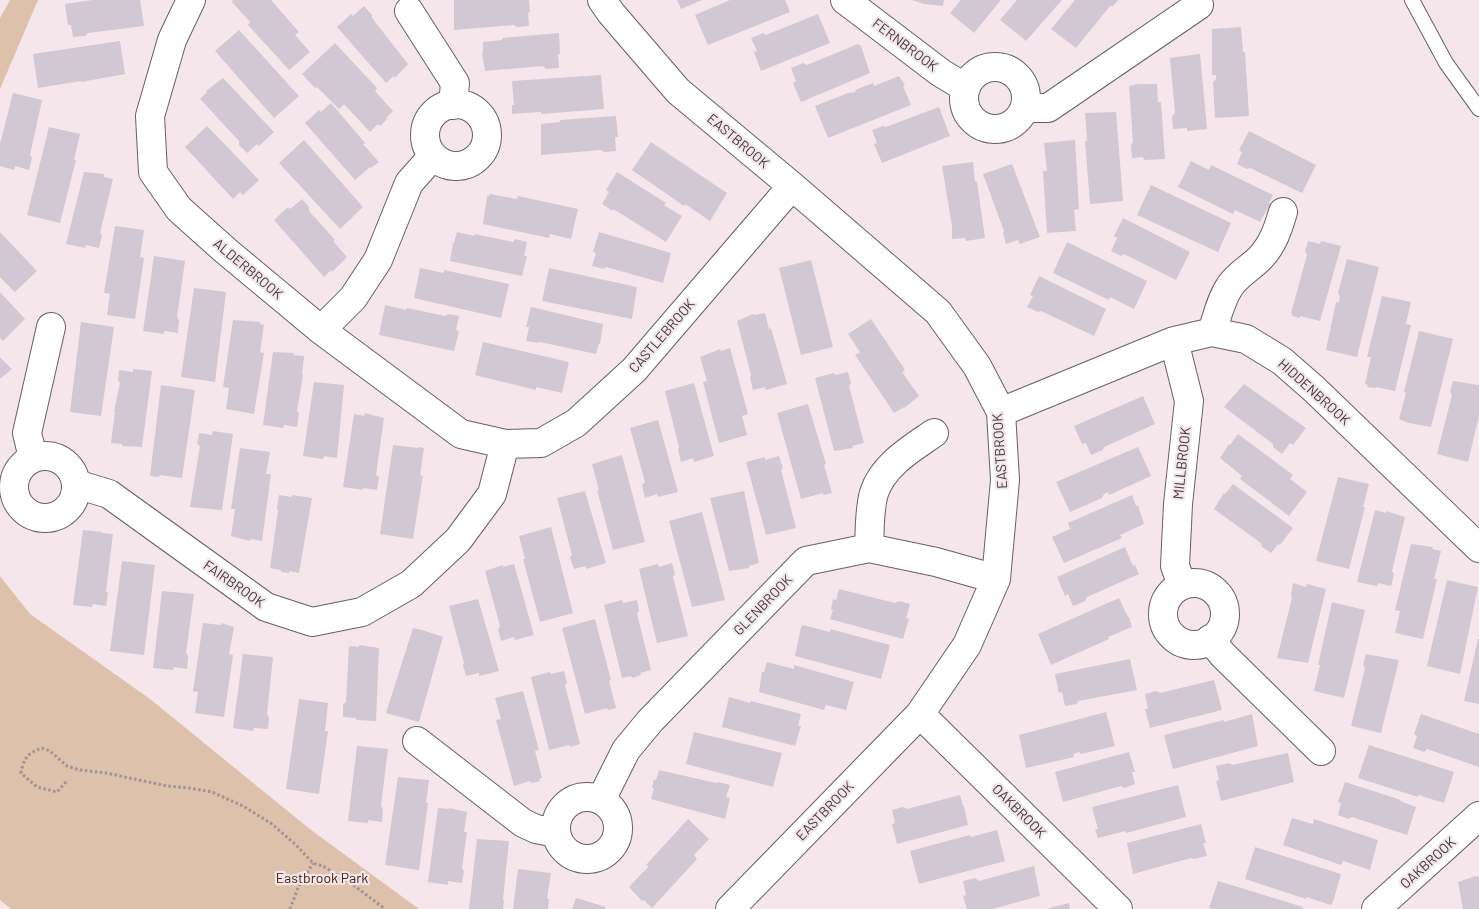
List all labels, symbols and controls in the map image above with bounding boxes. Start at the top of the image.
street label: FERNBROOK [869,15,941,75]
street label: EASTBROOK [704,110,772,172]
street label: ALDERBROOK [210,235,286,303]
street label: CASTLEBROOK [625,296,699,376]
street label: HIDDENBROOK [1275,355,1353,429]
street label: EASTBROOK [989,413,1011,489]
street label: MILLBROOK [1170,426,1194,500]
street label: FAIRBROOK [200,557,268,611]
street label: GLENBROOK [730,571,796,639]
street label: EASTBROOK [793,778,857,844]
street label: OAKBROOK [989,781,1049,841]
street label: OAKBROOK [1397,834,1459,892]
park label: Eastbrook Park [276,870,368,886]

